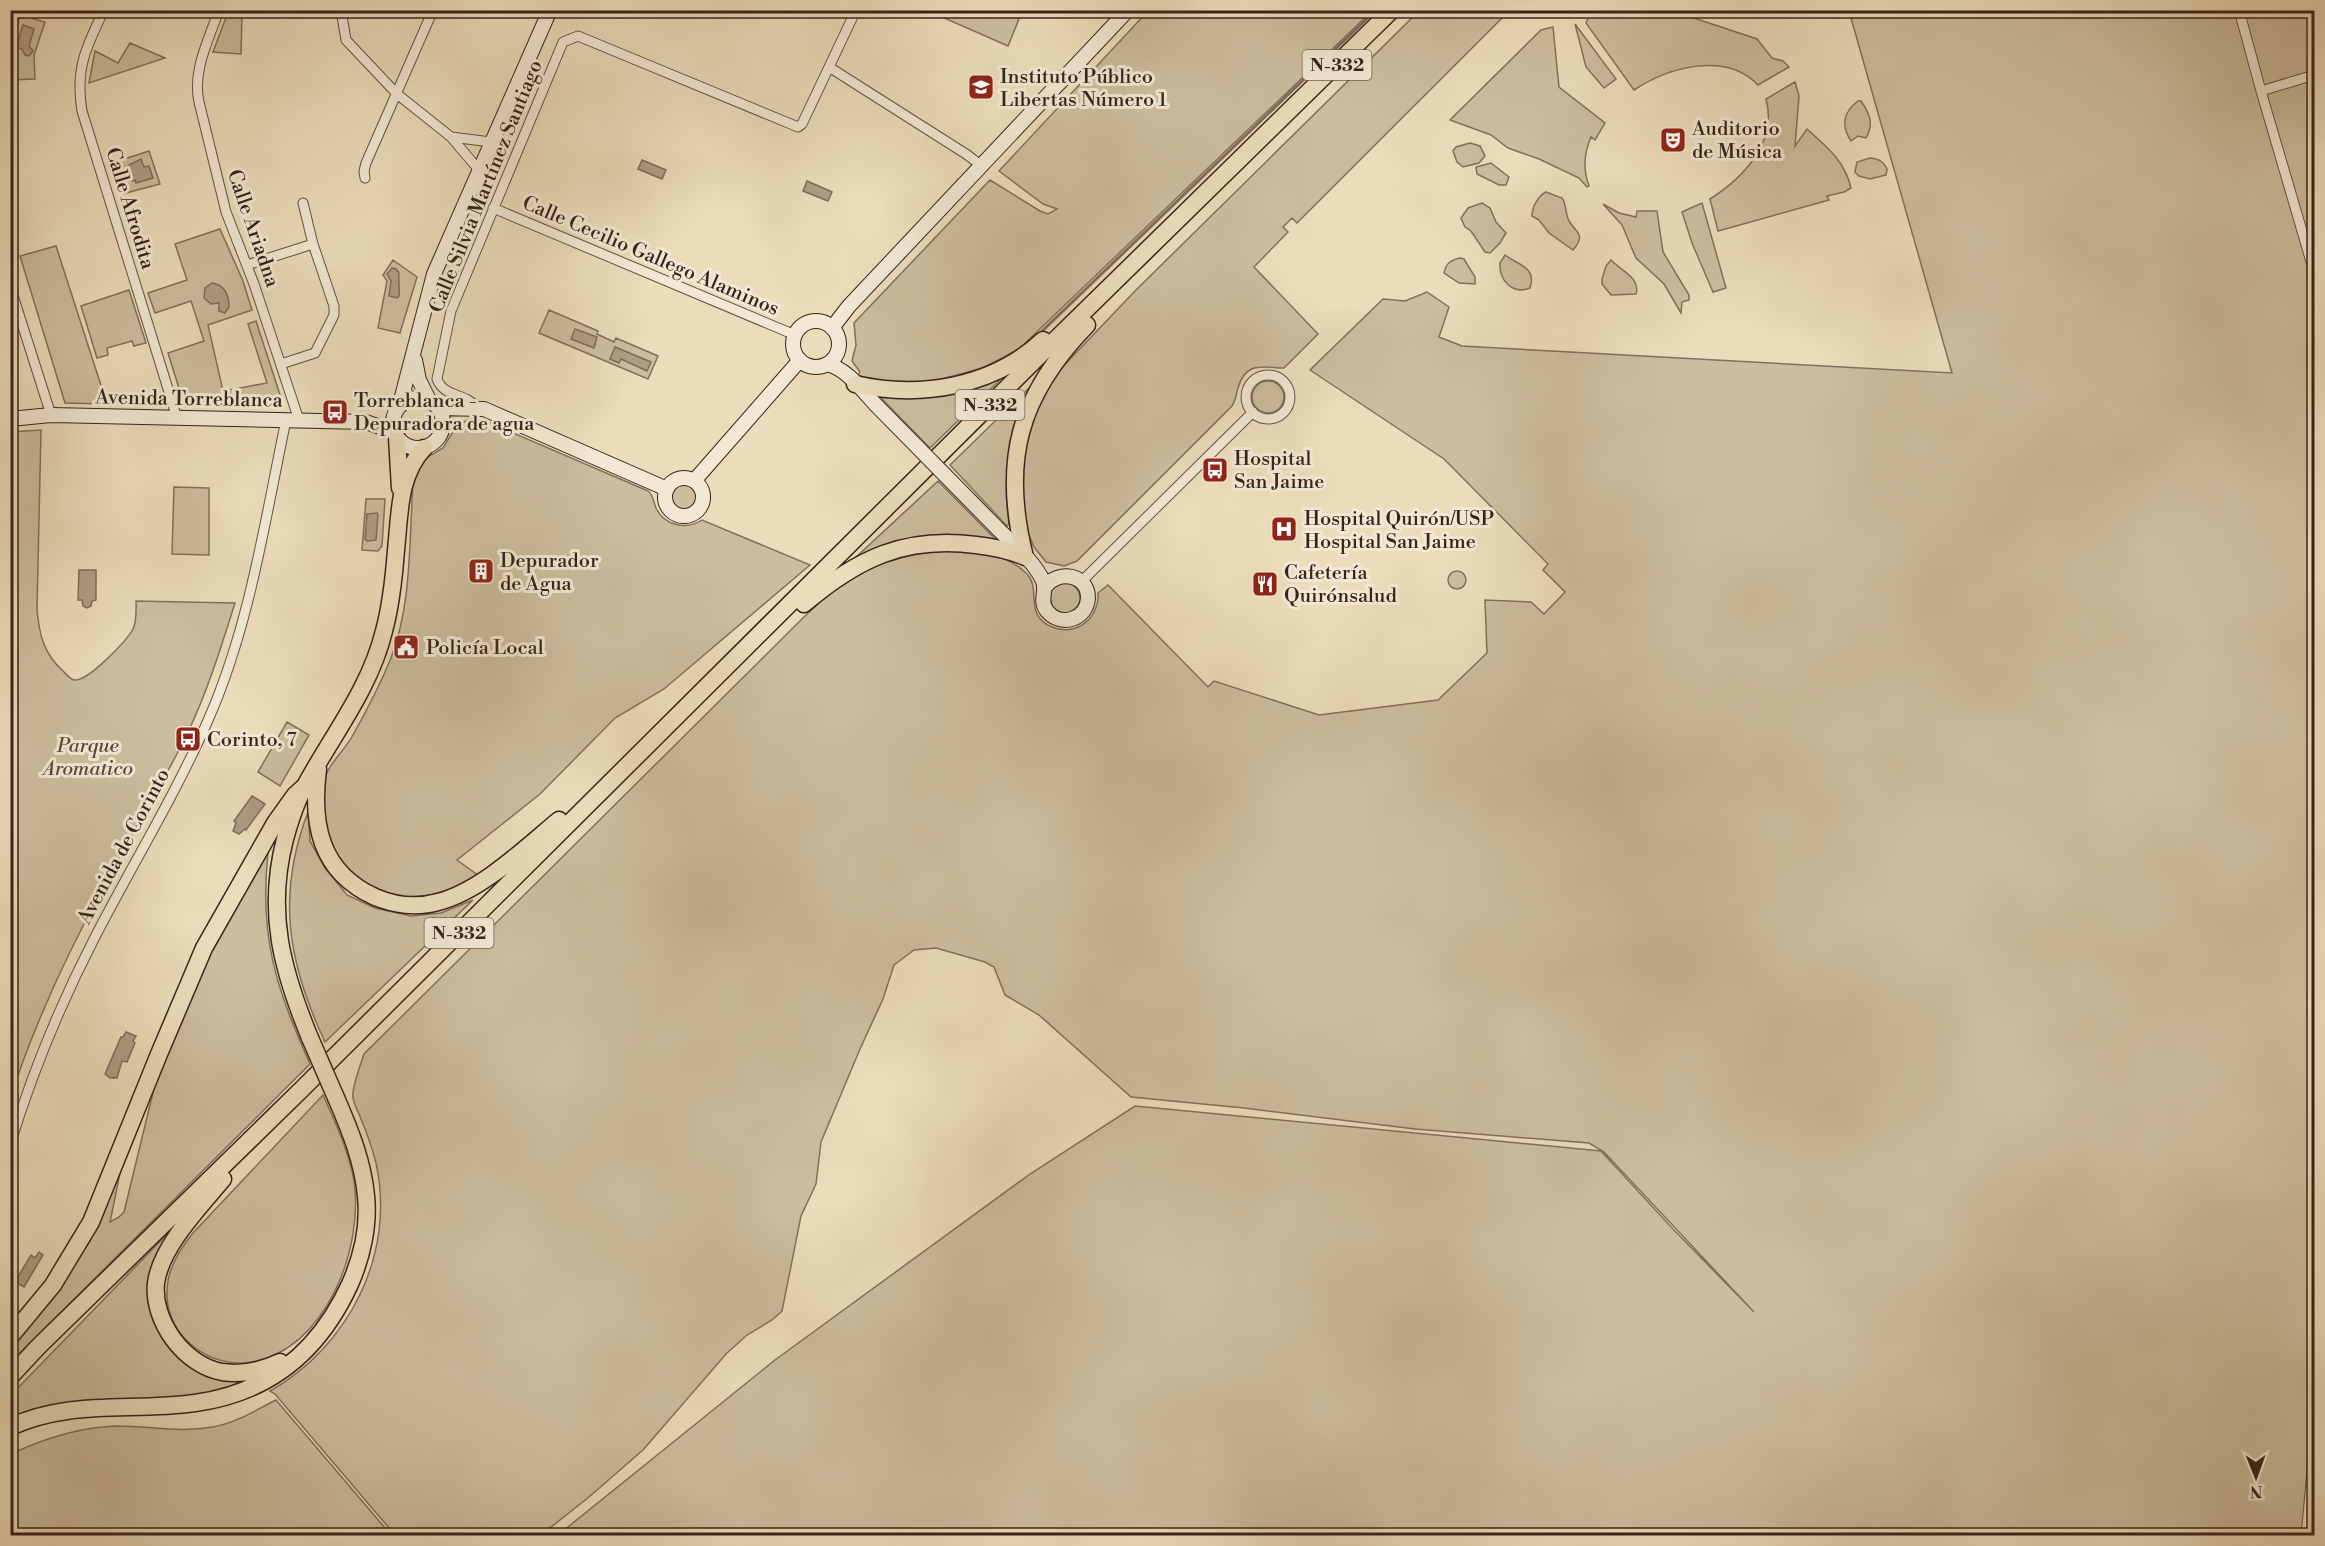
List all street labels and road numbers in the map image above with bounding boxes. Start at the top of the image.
road number: N-332 [1302,50,1372,80]
street label: Calle Silvia Martínez Santiago [424,57,549,317]
street label: Calle Afrodita [99,145,160,273]
street label: Calle Ariadna [221,166,285,291]
street label: Calle Cecilio Gallego Alaminos [518,191,783,322]
street label: Avenida Torreblanca [94,385,284,414]
road number: N-332 [956,390,1024,420]
street label: Avenida de Corinto [72,765,176,930]
road number: N-332 [424,918,494,948]

